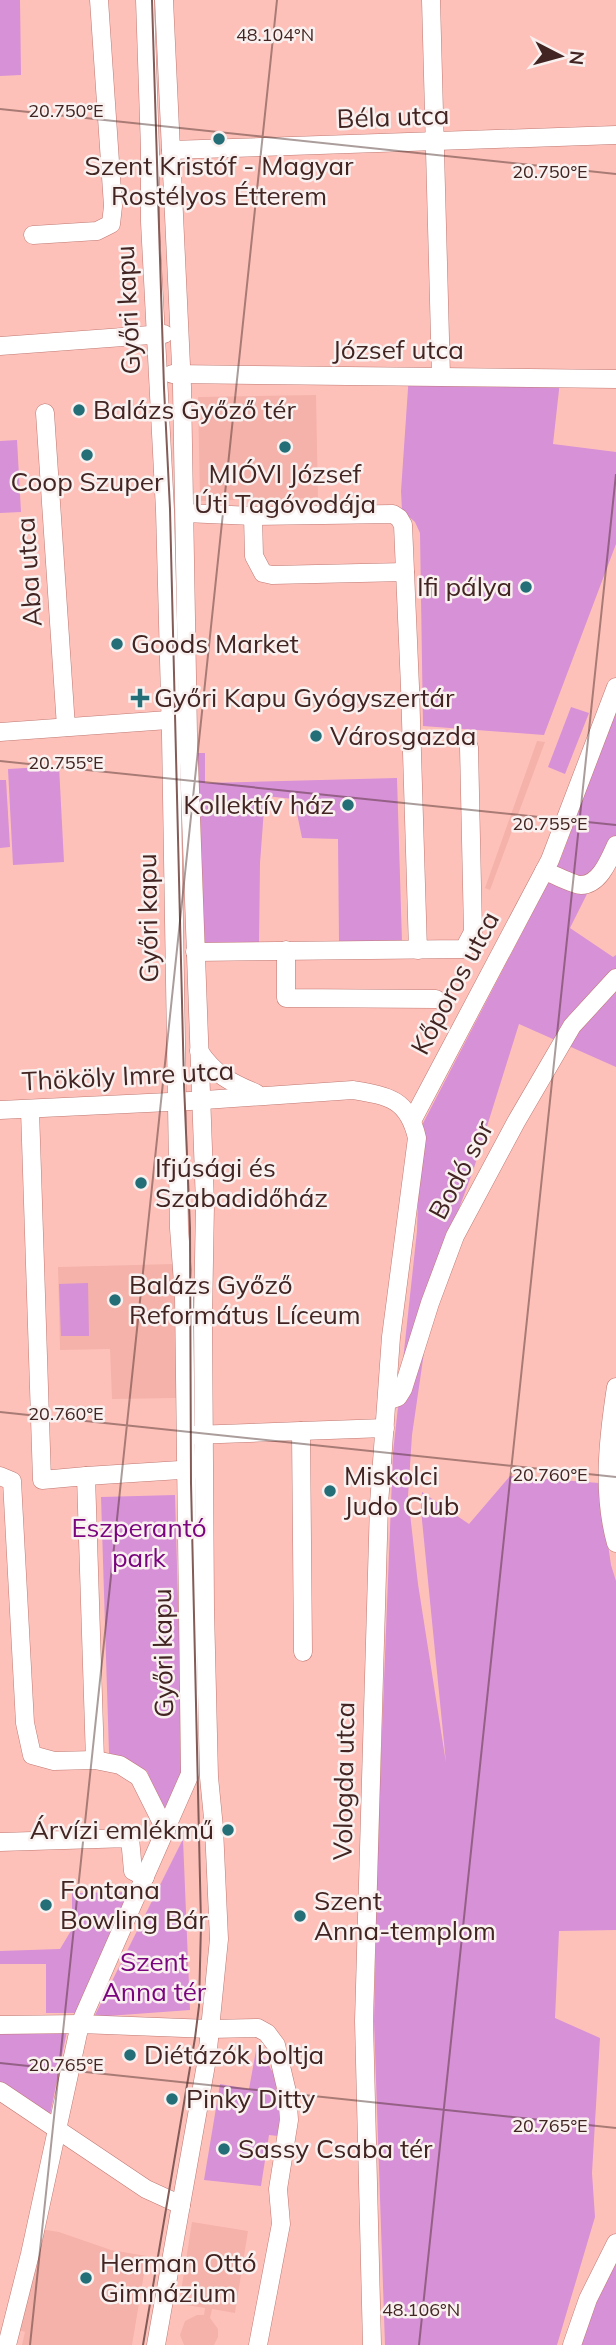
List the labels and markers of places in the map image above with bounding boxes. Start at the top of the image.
marker: Szent Kristóf - Magyar Rostélyos Étterem [211,131,227,147]
place label: Szent Kristóf - Magyar Rostélyos Étterem [85,149,354,212]
place label: Balázs Győző tér [93,393,296,426]
marker: Balázs Győző tér [71,402,87,418]
marker: MIÓVI József Úti Tagóvodája [277,439,293,455]
marker: Coop Szuper [79,447,95,463]
place label: MIÓVI József Úti Tagóvodája [194,457,376,520]
place label: Coop Szuper [11,465,164,498]
place label: Ifi pálya [417,570,512,603]
marker: Ifi pálya [518,579,534,595]
place label: Goods Market [131,627,299,660]
marker: Goods Market [109,636,125,652]
place label: Győri Kapu Gyógyszertár [154,681,455,714]
marker: Győri Kapu Gyógyszertár [132,690,148,706]
place label: Városgazda [330,719,476,752]
marker: Városgazda [308,728,324,744]
place label: Kollektív ház [183,788,334,821]
marker: Kollektív ház [340,797,356,813]
place label: Ifjúsági és Szabadidőház [155,1151,328,1214]
marker: Ifjúsági és Szabadidőház [133,1175,149,1191]
place label: Balázs Győző Református Líceum [129,1268,361,1331]
marker: Balázs Győző Református Líceum [107,1292,123,1308]
place label: Miskolci Judo Club [344,1459,459,1522]
marker: Miskolci Judo Club [322,1483,338,1499]
place label: Árvízi emlékmű [30,1813,214,1846]
marker: Árvízi emlékmű [220,1822,236,1838]
place label: Fontana Bowling Bár [60,1873,208,1936]
place label: Szent Anna-templom [314,1884,496,1947]
marker: Fontana Bowling Bár [38,1897,54,1913]
marker: Szent Anna-templom [292,1908,308,1924]
place label: Diétázók boltja [144,2038,324,2071]
marker: Diétázók boltja [122,2047,138,2063]
place label: Pinky Ditty [186,2082,316,2115]
marker: Pinky Ditty [164,2091,180,2107]
place label: Sassy Csaba tér [238,2132,433,2165]
marker: Sassy Csaba tér [216,2141,232,2157]
place label: Herman Ottó Gimnázium [100,2246,257,2309]
marker: Herman Ottó Gimnázium [78,2270,94,2286]

